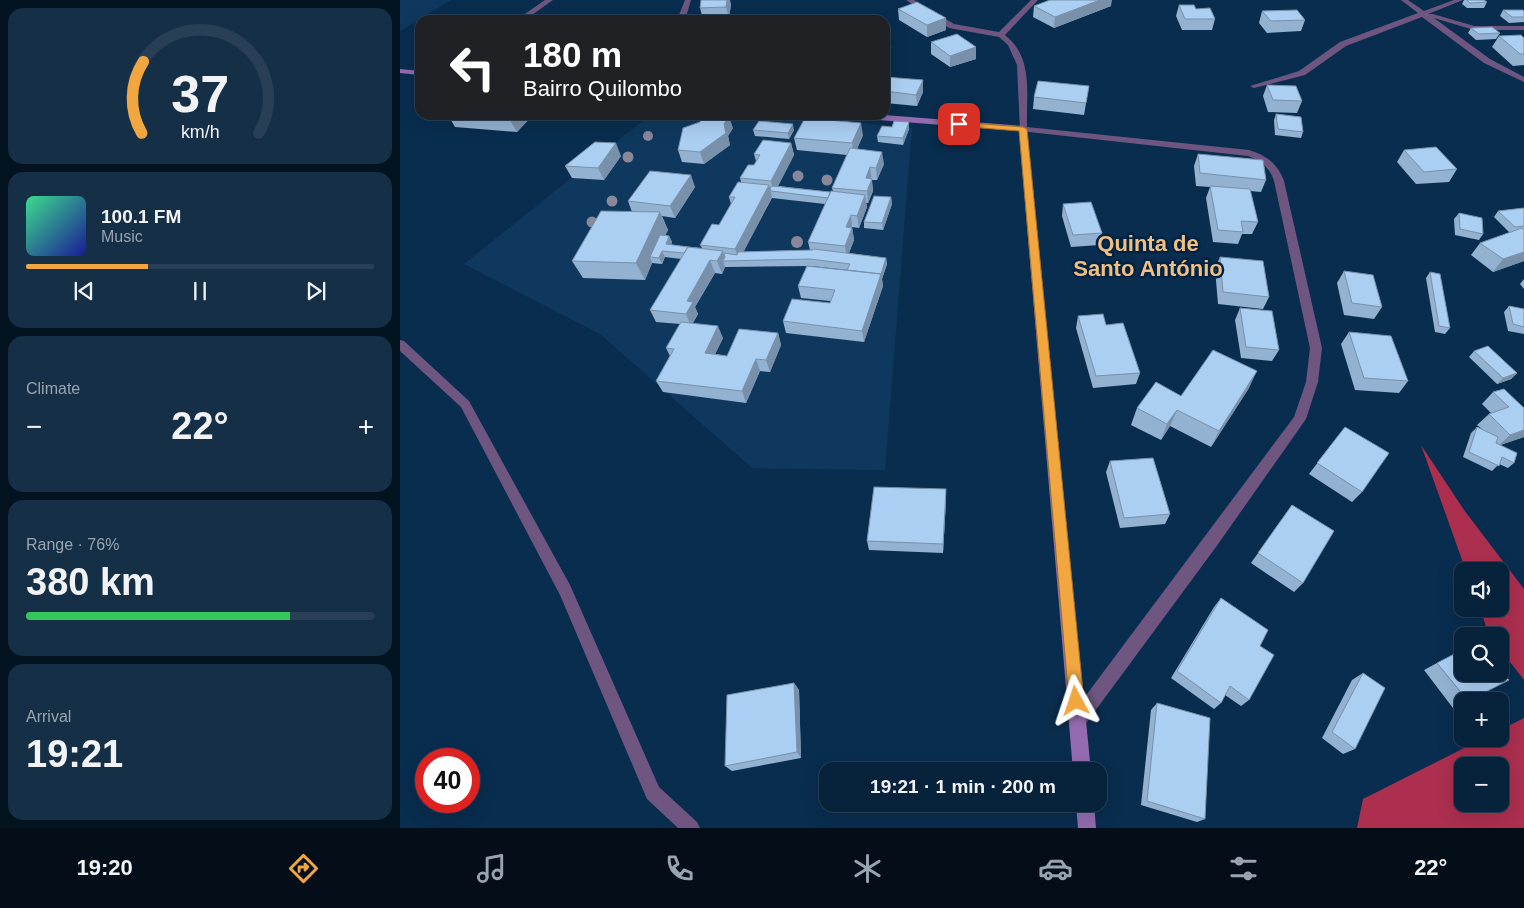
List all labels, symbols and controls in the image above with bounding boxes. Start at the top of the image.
icon: left [440,35,505,100]
text: 180 m [523,35,622,74]
text: 37 [171,65,229,123]
text: Bairro Quilombo [523,76,682,101]
pin [938,103,980,145]
icon: arrive [945,110,973,138]
text: km/h [181,122,219,142]
text: 100.1 FM [101,206,181,227]
text: Music [101,228,143,245]
district label: Quinta de Santo António [1073,231,1223,281]
icon: previous [70,277,98,305]
icon: pause [186,277,214,305]
icon: next [302,277,330,305]
text: Climate [26,380,80,397]
text: 22° [171,405,229,447]
text: − [26,411,42,442]
text: + [358,411,374,442]
text: Range · 76% [26,536,119,553]
text: 380 km [26,561,155,603]
map controls [1454,562,1509,812]
button: sound [1454,562,1509,617]
button: search [1454,627,1509,682]
position arrow [1049,674,1101,726]
button: + [1454,692,1509,747]
text: Arrival [26,708,71,725]
text: 19:21 [26,733,123,775]
speed limit sign: 40 [415,748,480,813]
button: − [1454,757,1509,812]
text: 19:21 · 1 min · 200 m [870,776,1056,797]
icon: directions [286,851,321,886]
icon: music [474,851,509,886]
icon: phone [662,851,697,886]
icon: climate [850,851,885,886]
icon: car [1038,851,1073,886]
icon: filters [1226,851,1261,886]
text: 19:20 [77,855,133,880]
text: 22° [1414,855,1447,880]

